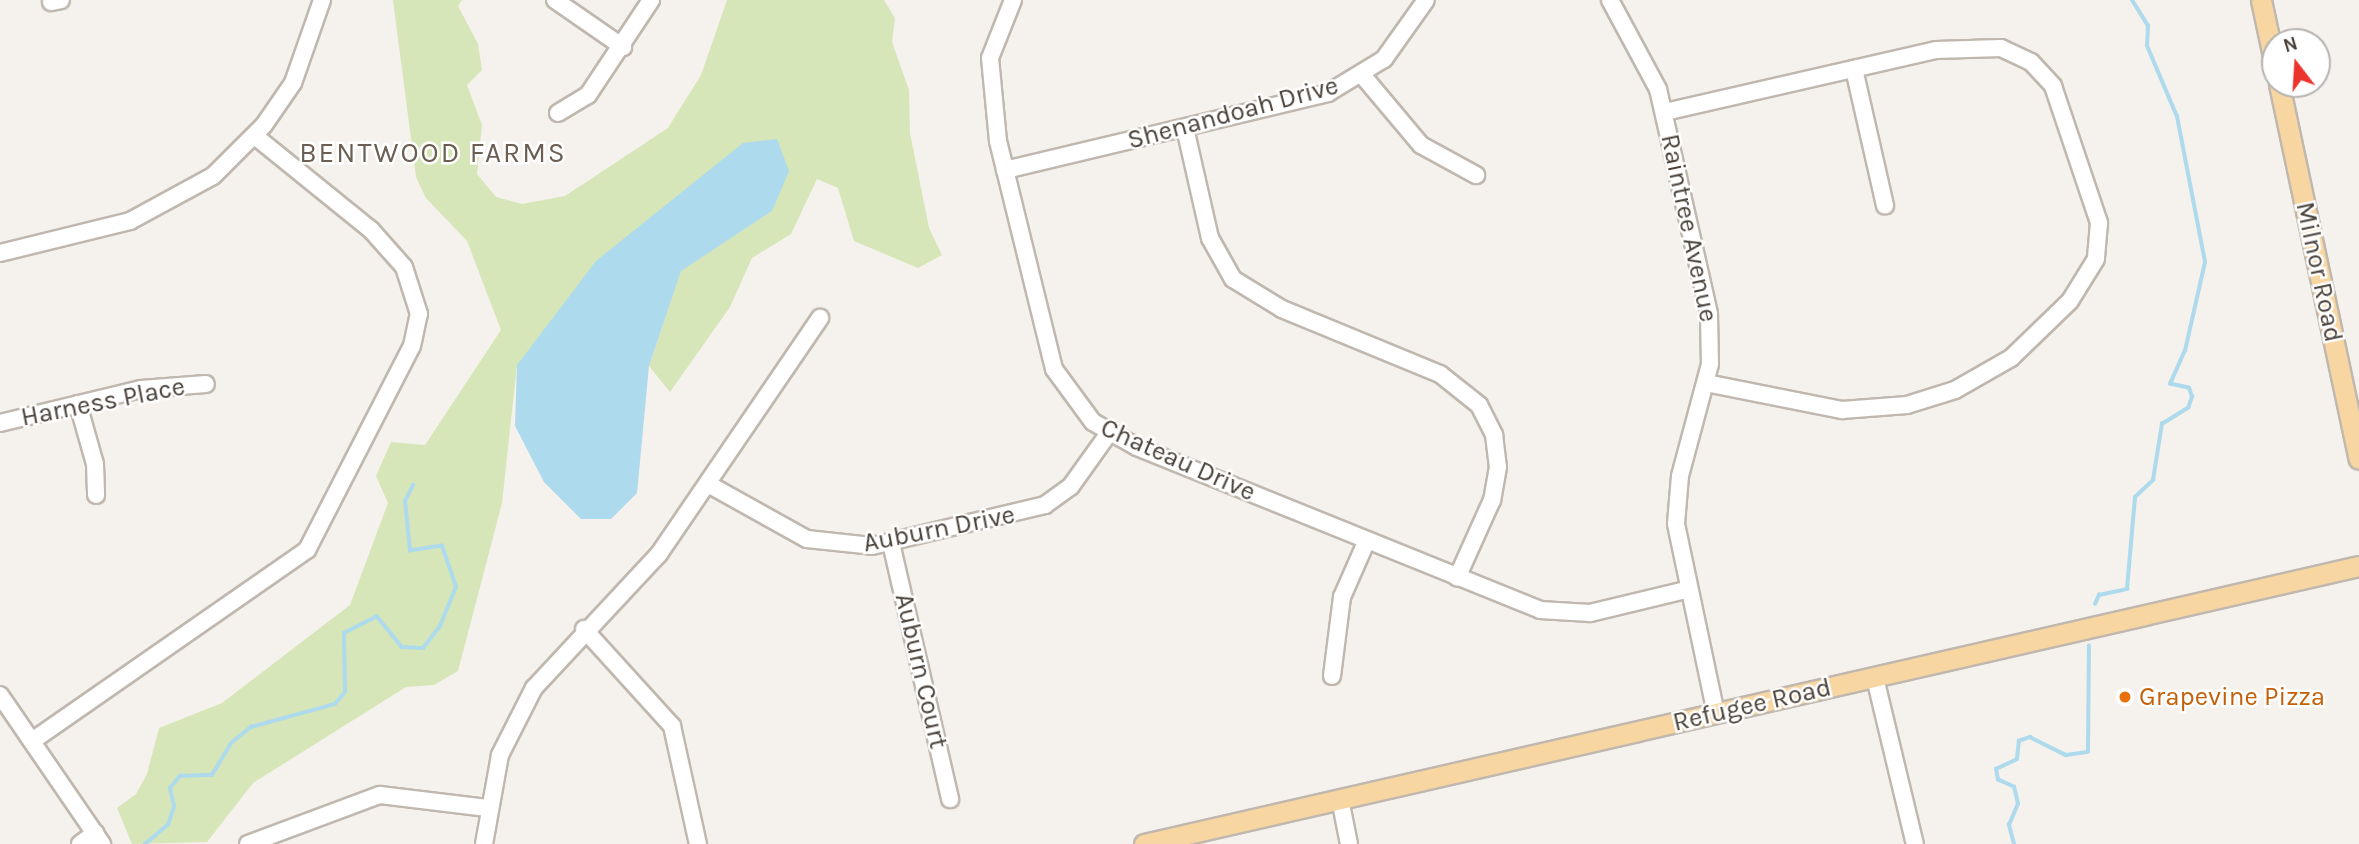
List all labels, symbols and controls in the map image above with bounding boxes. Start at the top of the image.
north arrow [2261,28,2331,98]
text: N [2281,32,2300,57]
street label: Shenandoah Drive [1124,70,1342,156]
street label: Raintree Avenue [1654,131,1724,325]
district label: BENTWOOD FARMS [301,136,565,170]
street label: Milnor Road [2289,199,2349,345]
street label: Harness Place [18,371,188,433]
street label: Chateau Drive [1096,412,1260,508]
street label: Auburn Drive [861,499,1017,559]
street label: Auburn Court [888,590,954,752]
street label: Refugee Road [1670,672,1834,738]
place label: Grapevine Pizza [2139,681,2325,713]
marker: Grapevine Pizza [2117,689,2133,705]

